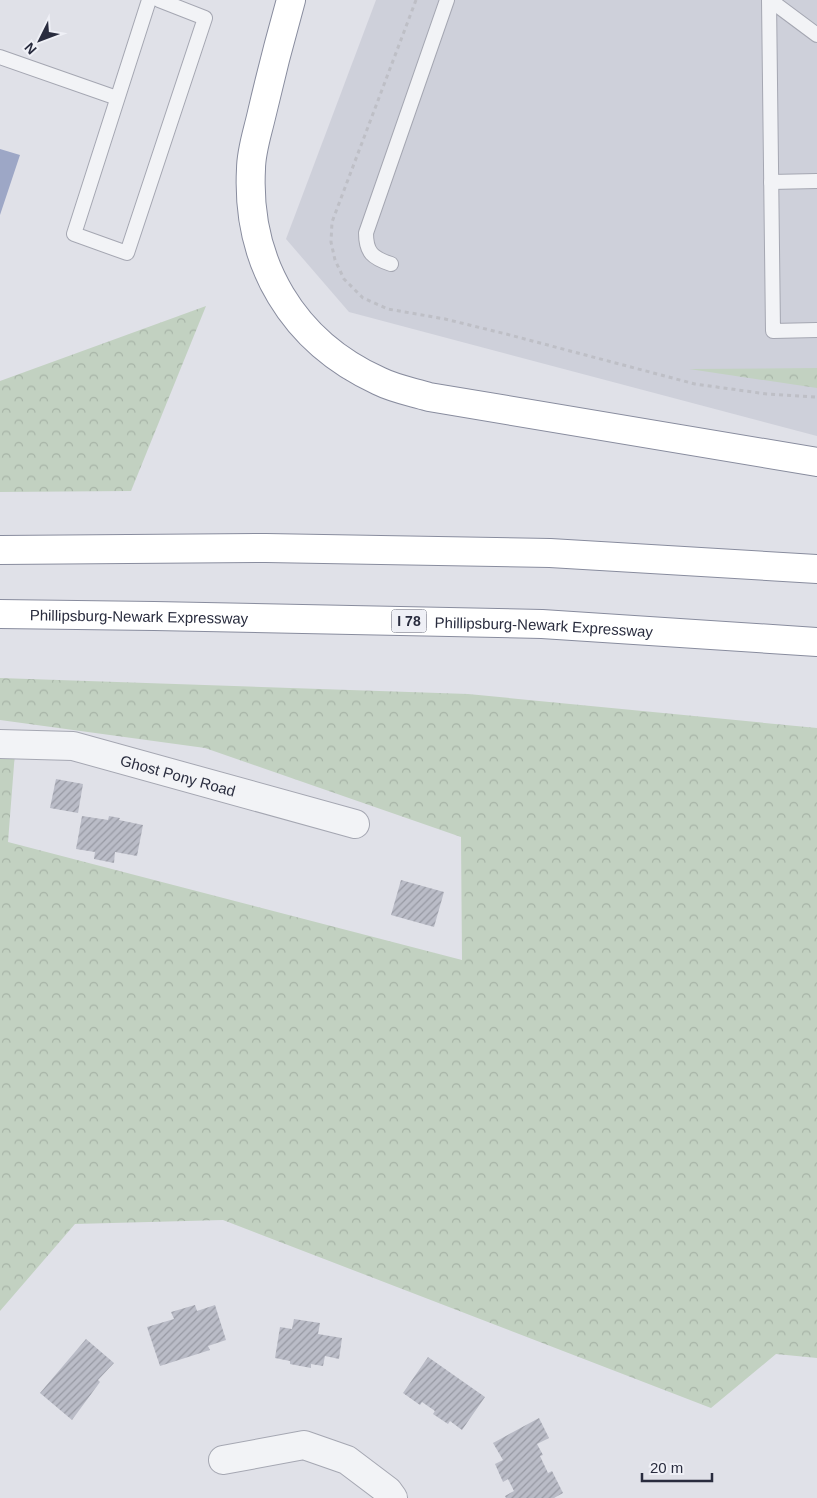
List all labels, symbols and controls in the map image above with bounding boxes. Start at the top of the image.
north arrow [15,15,65,65]
text: N [21,40,40,58]
street label: Phillipsburg-Newark Expressway [30,606,249,626]
road number: I 78 [392,610,426,632]
street label: Phillipsburg-Newark Expressway [434,613,654,640]
street label: Ghost Pony Road [119,751,237,799]
scale bar [642,1450,712,1482]
text: 20 m [650,1459,683,1476]

